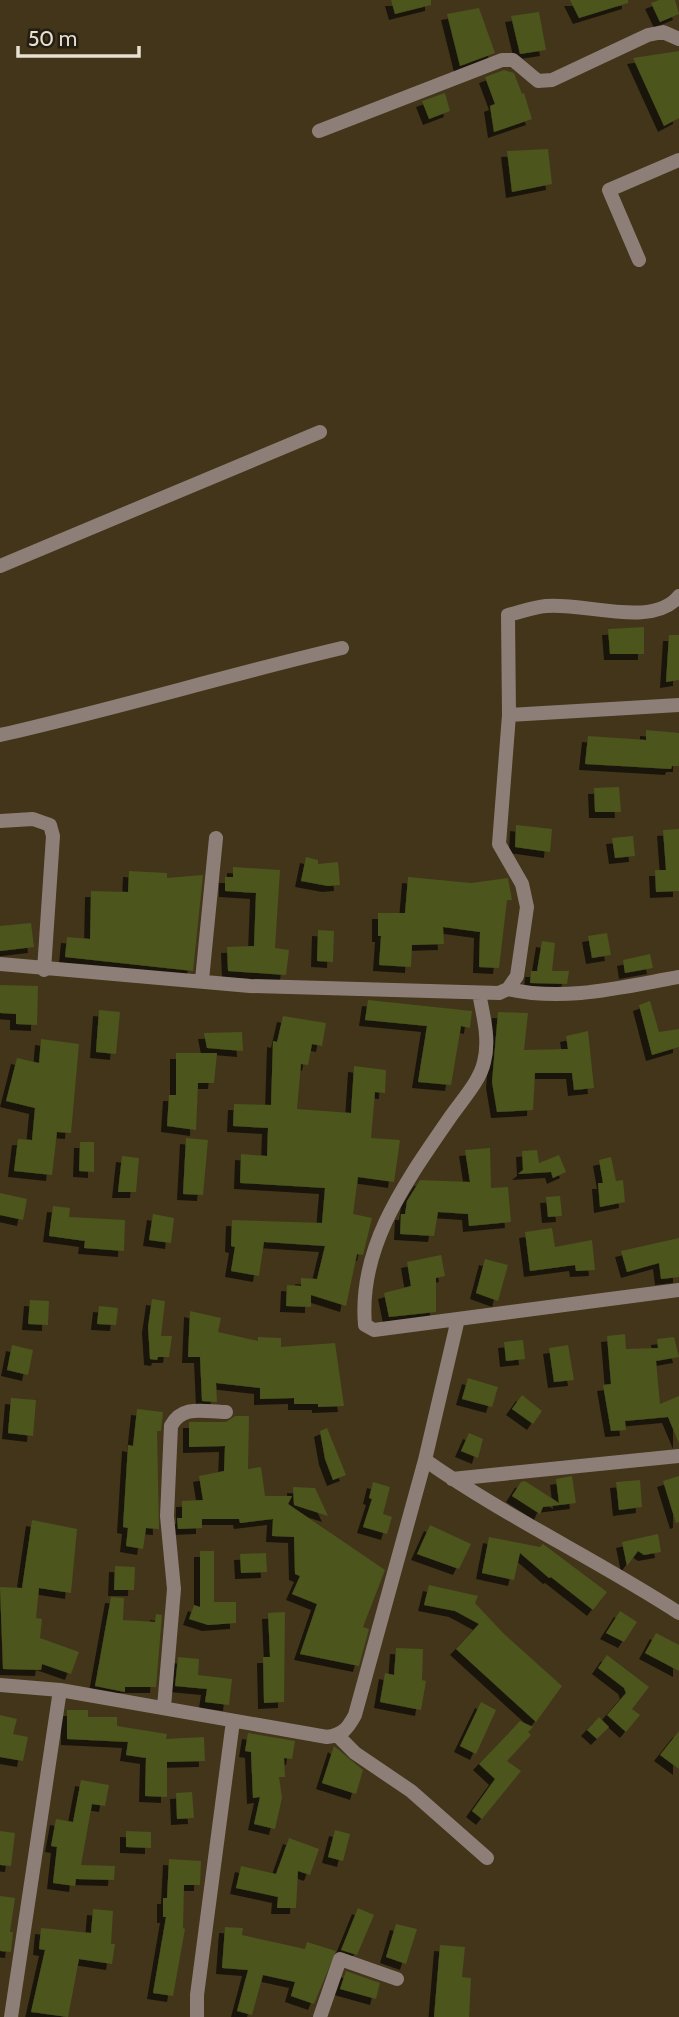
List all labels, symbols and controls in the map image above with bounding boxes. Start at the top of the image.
scale bar [18,14,138,58]
text: 50 m [28,26,77,51]

